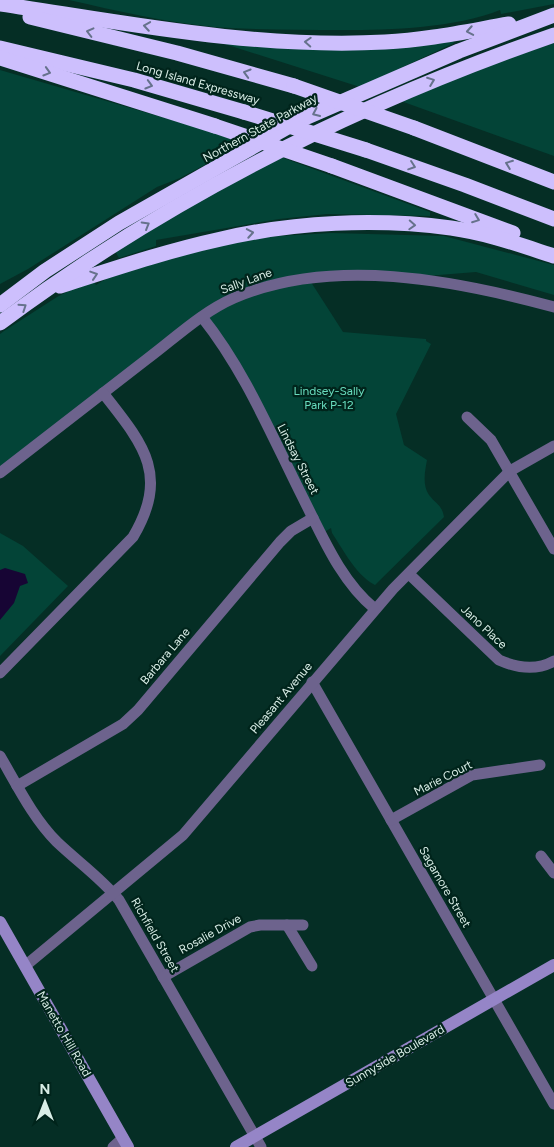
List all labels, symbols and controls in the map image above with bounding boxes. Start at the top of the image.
one-way arrow [142,21,151,31]
one-way arrow [465,26,474,36]
one-way arrow [86,27,95,38]
one-way arrow [304,37,312,48]
street label: Long Island Expressway [135,59,262,107]
one-way arrow [42,66,50,76]
one-way arrow [243,68,252,79]
one-way arrow [426,76,435,87]
one-way arrow [145,79,153,89]
street label: Northern State Parkway [201,90,320,165]
one-way arrow [312,107,321,118]
one-way arrow [505,159,514,170]
one-way arrow [407,160,416,170]
one-way arrow [471,213,480,224]
one-way arrow [408,220,416,231]
one-way arrow [141,221,150,231]
one-way arrow [246,229,255,239]
street label: Sally Lane [218,265,274,297]
one-way arrow [89,271,97,281]
one-way arrow [18,304,27,313]
park label: Lindsey-Sally Park P-12 [293,384,365,412]
street label: Lindsay Street [274,421,322,497]
street label: Jano Place [458,602,510,652]
street label: Barbara Lane [137,625,193,687]
street label: Pleasant Avenue [247,659,315,736]
street label: Marie Court [412,757,475,799]
street label: Sagamore Street [416,844,474,930]
street label: Richfield Street [128,895,182,975]
street label: Rosalie Drive [176,911,244,957]
street label: Manetto Hill Road [34,989,94,1079]
street label: Sunnyside Boulevard [343,1022,447,1090]
north arrow [20,1077,70,1127]
text: N [40,1081,50,1098]

